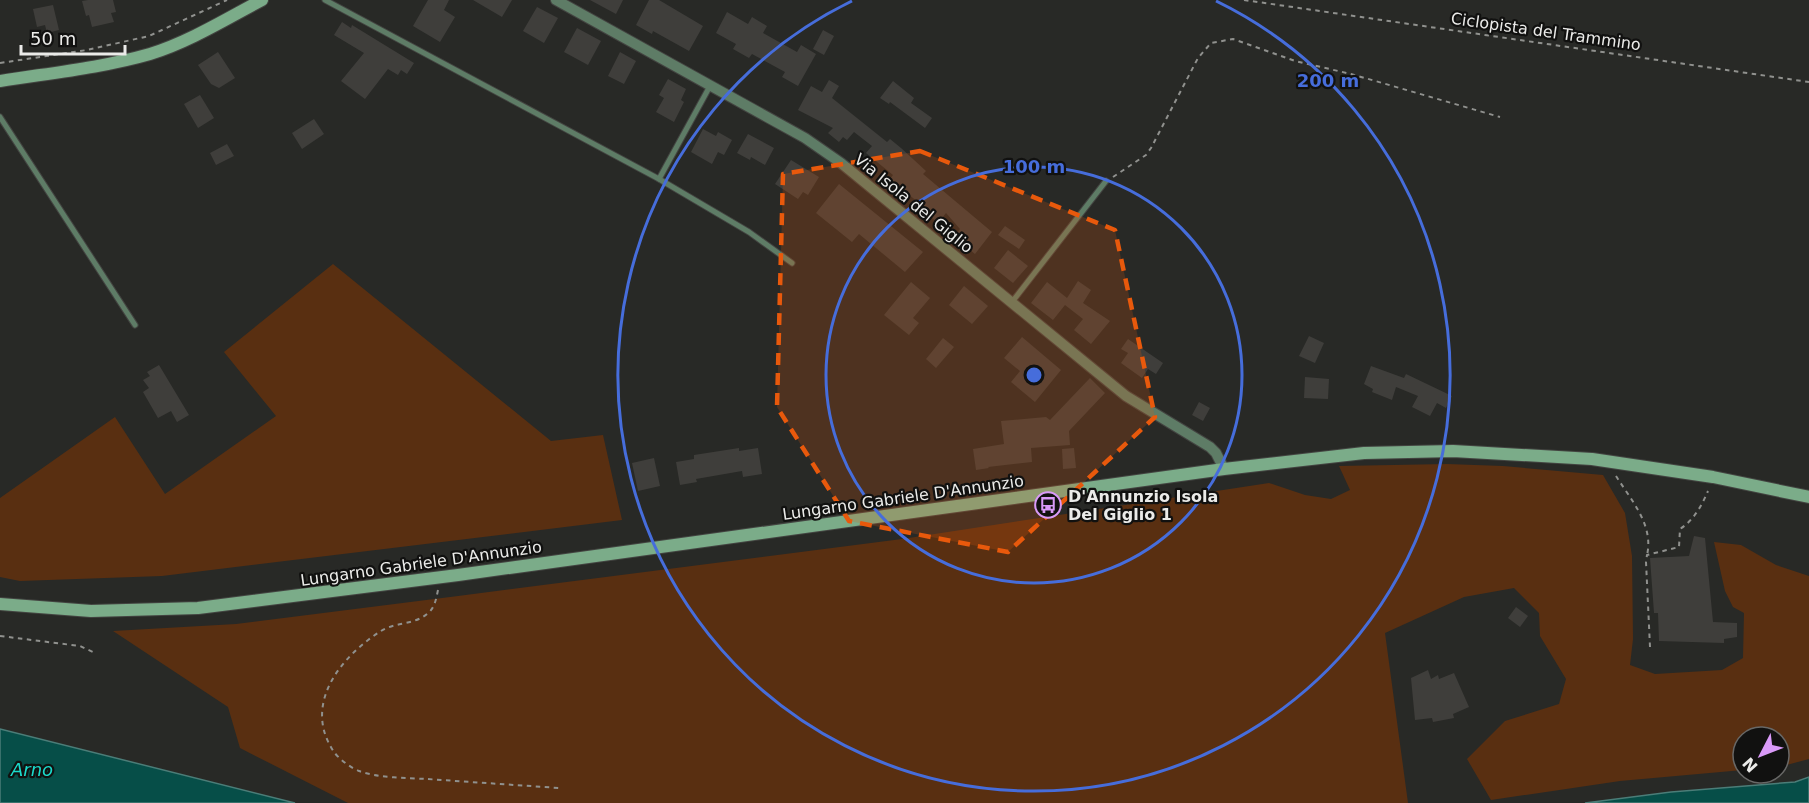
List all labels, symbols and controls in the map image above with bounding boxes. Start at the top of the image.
street label: Ciclopista del Trammino [1450,9,1642,54]
scale bar [21,18,124,56]
text: 50 m [30,28,76,49]
text: 200 m [1297,70,1359,91]
street label: Via Isola del Giglio [850,150,977,257]
text: 100 m [1003,156,1065,177]
centre of rings [1024,365,1044,385]
street label: Lungarno Gabriele D'Annunzio [781,471,1025,524]
place label: D'Annunzio Isola Del Giglio 1 [1068,487,1218,524]
bus stop icon: D'Annunzio Isola Del Giglio 1 [1033,490,1063,520]
street label: Lungarno Gabriele D'Annunzio [299,537,543,590]
north arrow [1731,725,1791,785]
text: N [1739,753,1762,776]
water label: Arno [10,759,53,780]

